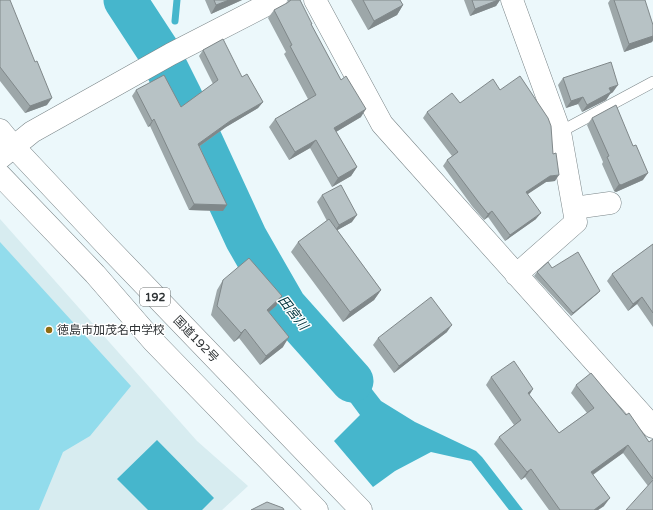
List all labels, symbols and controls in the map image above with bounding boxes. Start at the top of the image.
road number: 192 [140,288,170,306]
water label: 田宮川 [275,293,313,335]
street label: 国道192号 [171,313,221,365]
place label: 徳島市加茂名中学校 [57,323,165,337]
marker: 徳島市加茂名中学校 [44,325,54,335]

